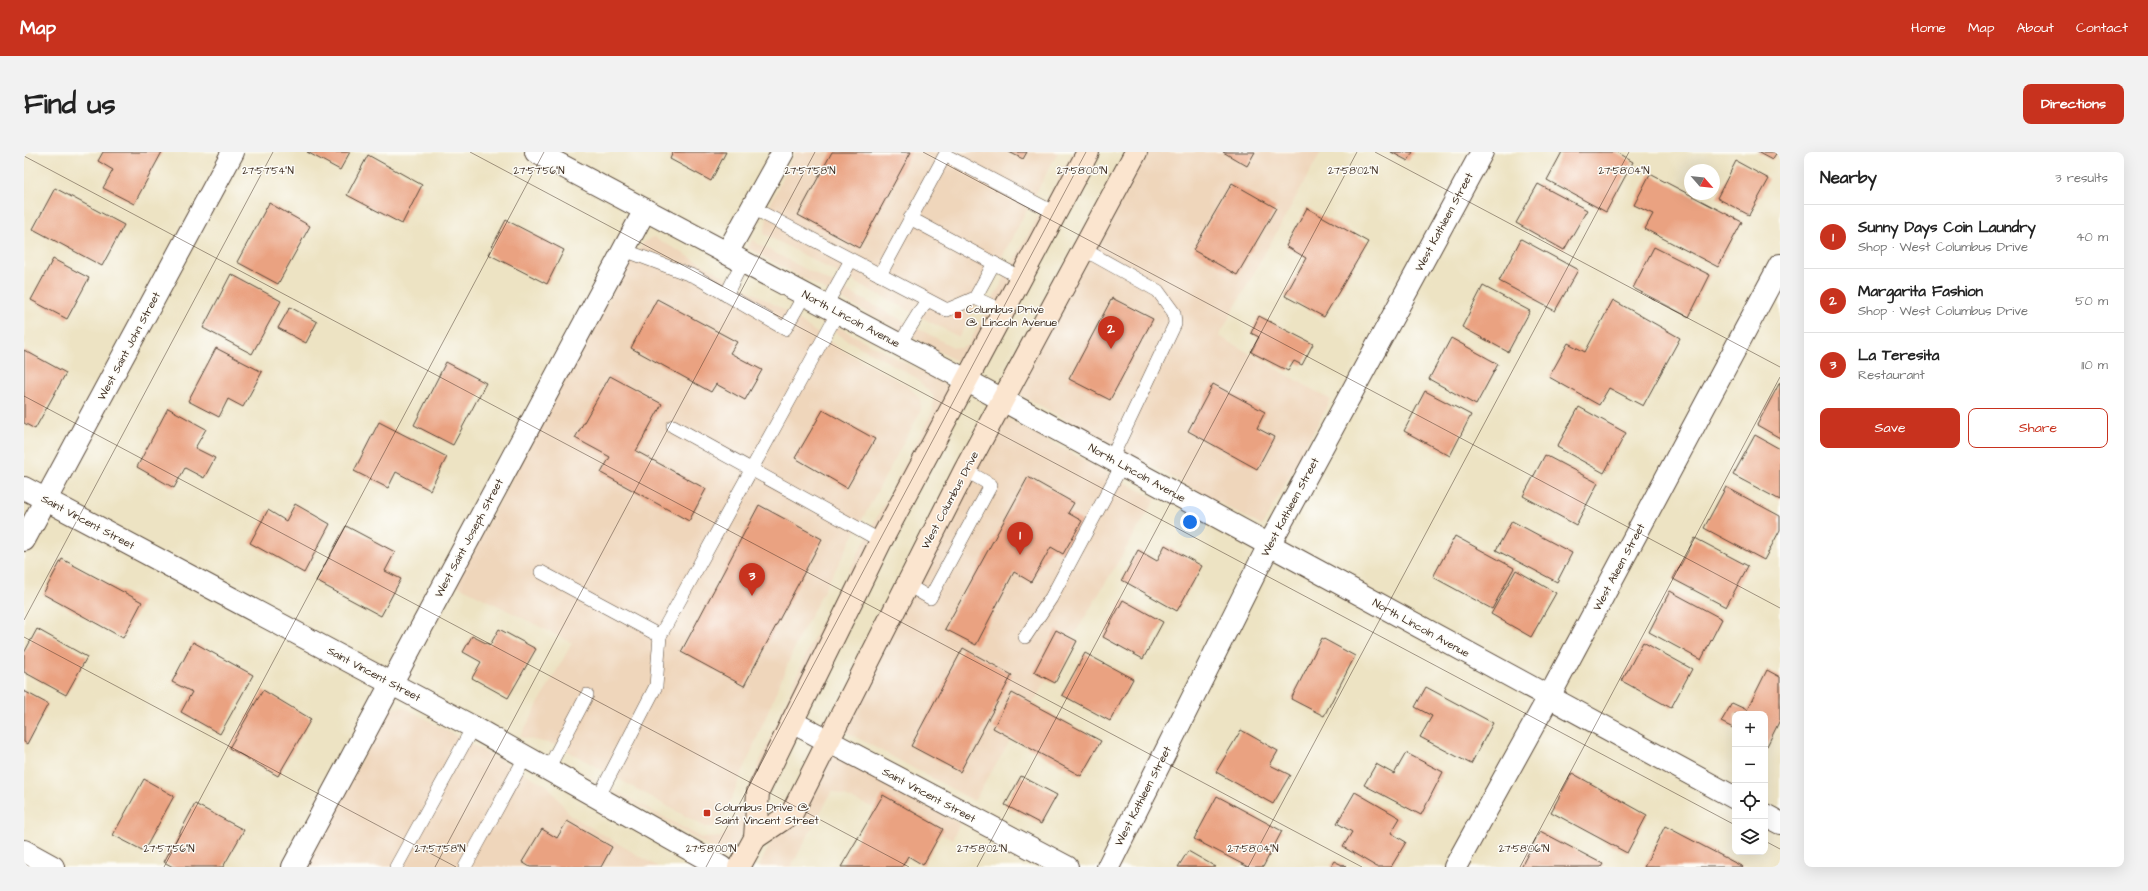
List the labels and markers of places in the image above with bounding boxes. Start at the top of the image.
place label: Columbus Drive @ Lincoln Avenue [966,302,1057,330]
marker: Columbus Drive @ Lincoln Avenue [953,310,963,320]
pin: 2 [1098,316,1124,349]
pin: 1 [1007,522,1033,555]
pin: 3 [739,563,765,596]
place label: Columbus Drive @ Saint Vincent Street [715,800,819,828]
marker: Columbus Drive @ Saint Vincent Street [702,808,712,818]

